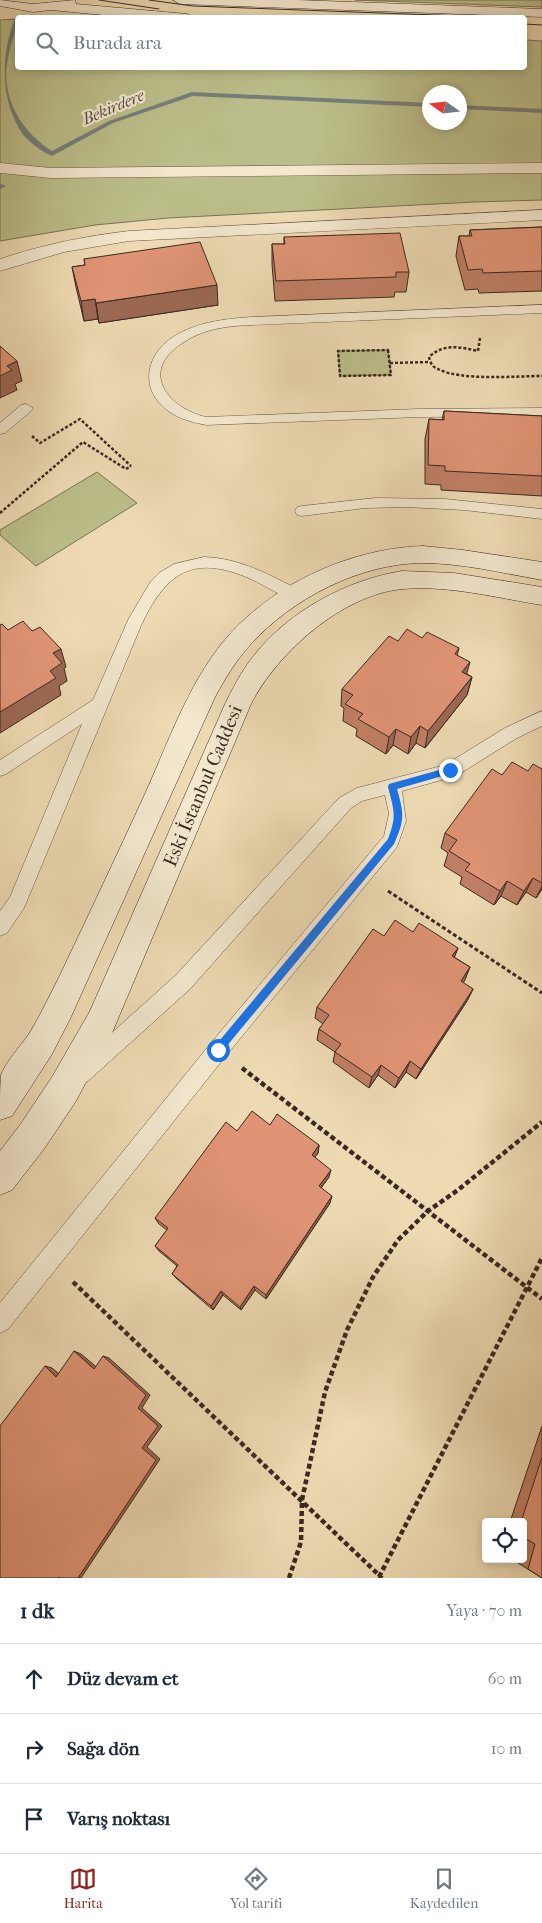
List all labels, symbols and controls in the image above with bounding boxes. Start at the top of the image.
search box [15,15,527,70]
icon: search [33,29,61,57]
text: Burada ara [73,32,162,54]
water label: Bekirdere [78,85,147,129]
north arrow [422,85,467,130]
street label: Eski İstanbul Caddesi [159,702,247,870]
route end [439,759,462,782]
route start [207,1039,230,1062]
map controls [482,1518,527,1563]
button: locate [482,1518,527,1563]
text: 1 dk [20,1599,54,1623]
text: Yaya · 70 m [446,1601,522,1620]
icon: ahead [20,1665,48,1693]
text: Düz devam et [67,1668,178,1690]
text: 60 m [488,1669,522,1688]
icon: right [20,1735,48,1763]
text: Sağa dön [67,1738,140,1760]
text: 10 m [491,1739,522,1758]
icon: arrive [20,1805,48,1833]
text: Varış noktası [67,1808,170,1830]
tab: Harita [64,1865,103,1912]
tab: Yol tarifi [230,1865,282,1912]
tab: Kaydedilen [410,1865,478,1912]

